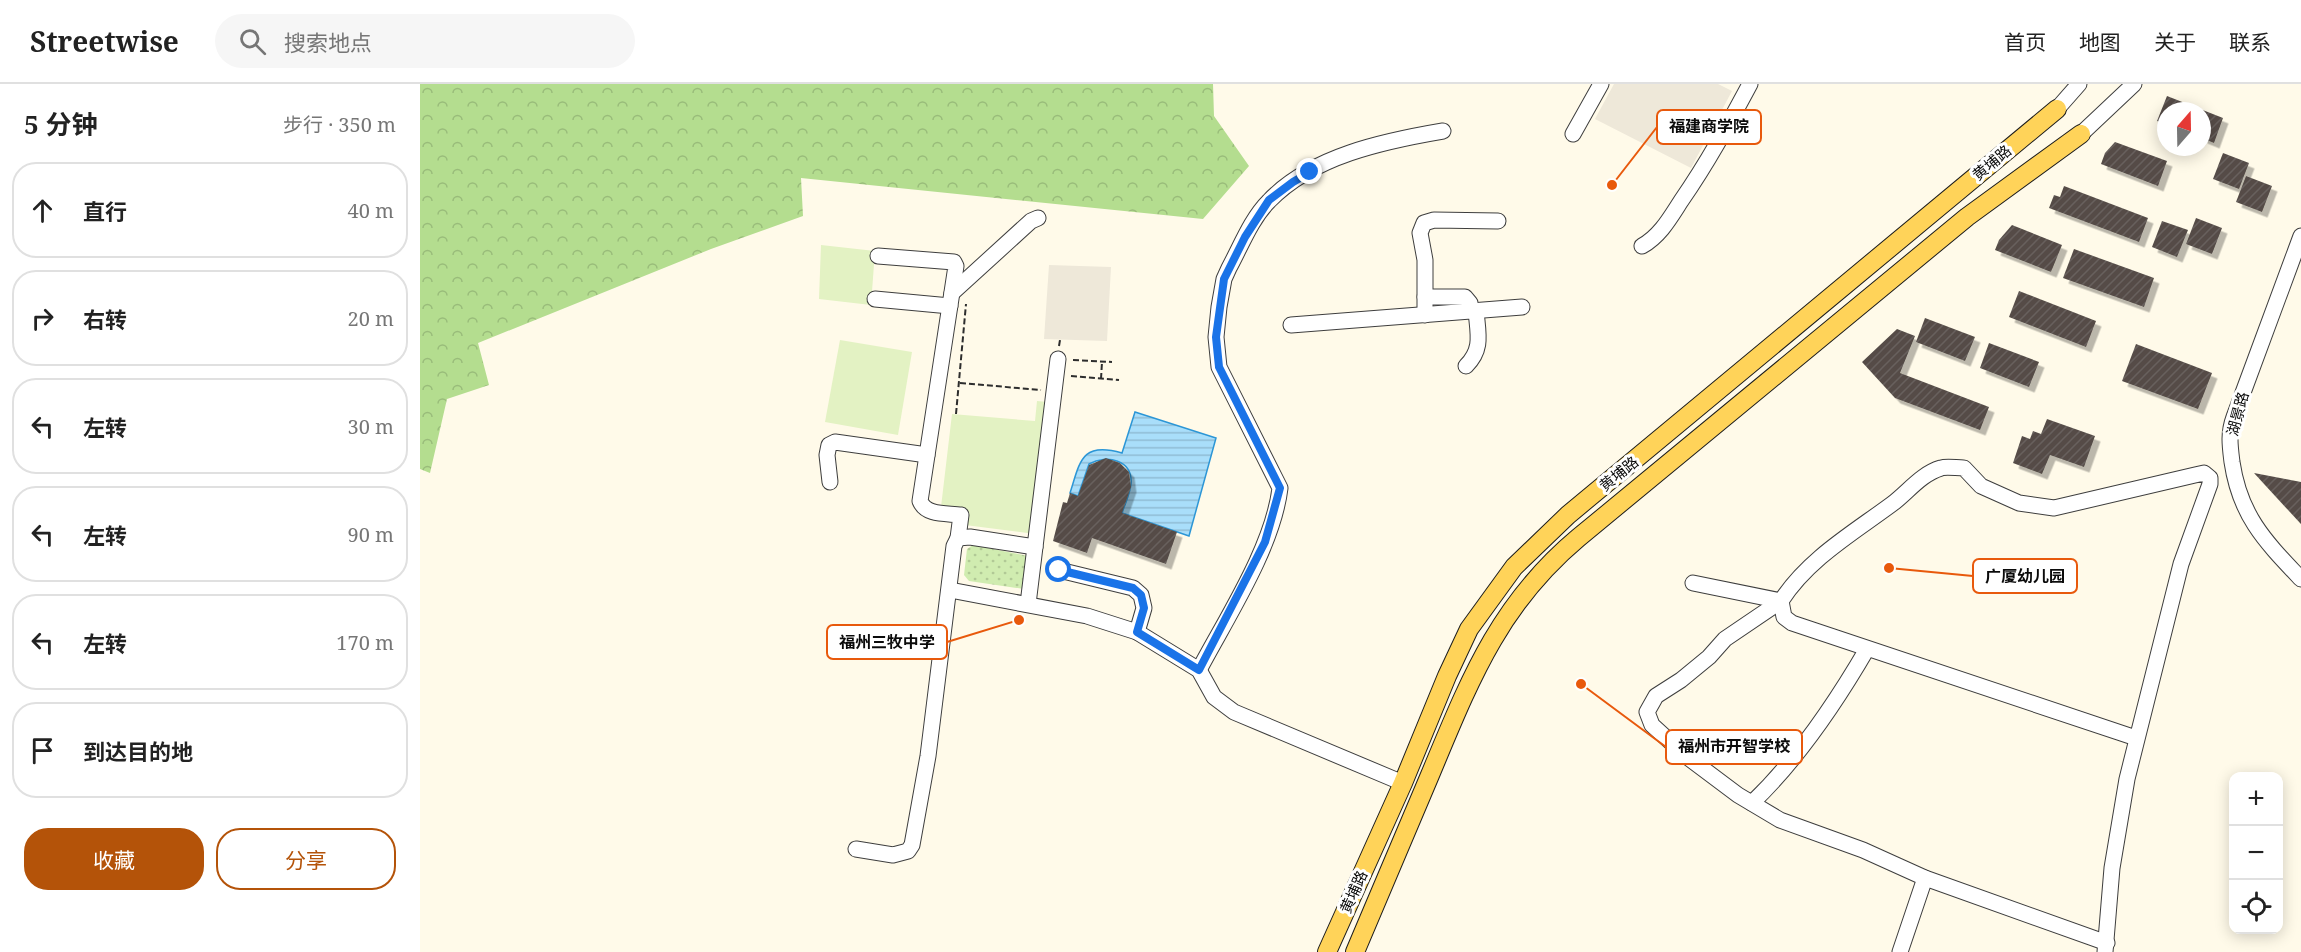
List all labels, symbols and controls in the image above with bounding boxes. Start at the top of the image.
search box [215,14,635,68]
text: Streetwise [30,22,179,60]
icon: search [236,25,269,58]
text: 搜索地点 [284,27,372,57]
text: 首页 [2004,28,2046,56]
text: 地图 [2079,28,2121,56]
text: 关于 [2154,28,2196,56]
text: 联系 [2229,28,2271,56]
north arrow [2157,102,2211,156]
text: 5 分钟 [24,106,97,142]
callout: 福建商学院 [1657,110,1761,144]
text: 步行 · 350 m [283,111,396,138]
text: 福建商学院 [1669,115,1749,137]
street label: 黄埔路 [1968,140,2015,184]
route end [1296,158,1322,184]
icon: ahead [26,194,59,227]
text: 直行 [83,196,127,226]
text: 40 m [348,197,394,224]
icon: right [26,302,59,335]
text: 右转 [83,304,127,334]
text: 20 m [348,305,394,332]
street label: 湖景路 [2222,389,2253,438]
icon: left [26,410,59,443]
text: 左转 [83,412,127,442]
text: 30 m [348,413,394,440]
street label: 黄埔路 [1595,451,1642,495]
icon: left [26,518,59,551]
text: 左转 [83,520,127,550]
text: 90 m [348,521,394,548]
route start [1045,556,1071,582]
callout: 广厦幼儿园 [1973,559,2077,593]
text: 广厦幼儿园 [1985,565,2065,587]
callout: 福州三牧中学 [827,625,947,659]
icon: left [26,626,59,659]
text: 左转 [83,628,127,658]
text: 170 m [336,629,394,656]
text: 福州三牧中学 [839,631,935,653]
callout: 福州市开智学校 [1666,730,1802,764]
icon: arrive [26,734,59,767]
text: 福州市开智学校 [1678,735,1791,757]
text: 到达目的地 [83,736,193,766]
map controls [2229,772,2283,934]
button: + [2229,772,2283,826]
button: − [2229,826,2283,880]
button: 收藏 [24,828,204,890]
button: 分享 [216,828,396,890]
street label: 黄埔路 [1335,867,1371,916]
button: locate [2229,880,2283,934]

